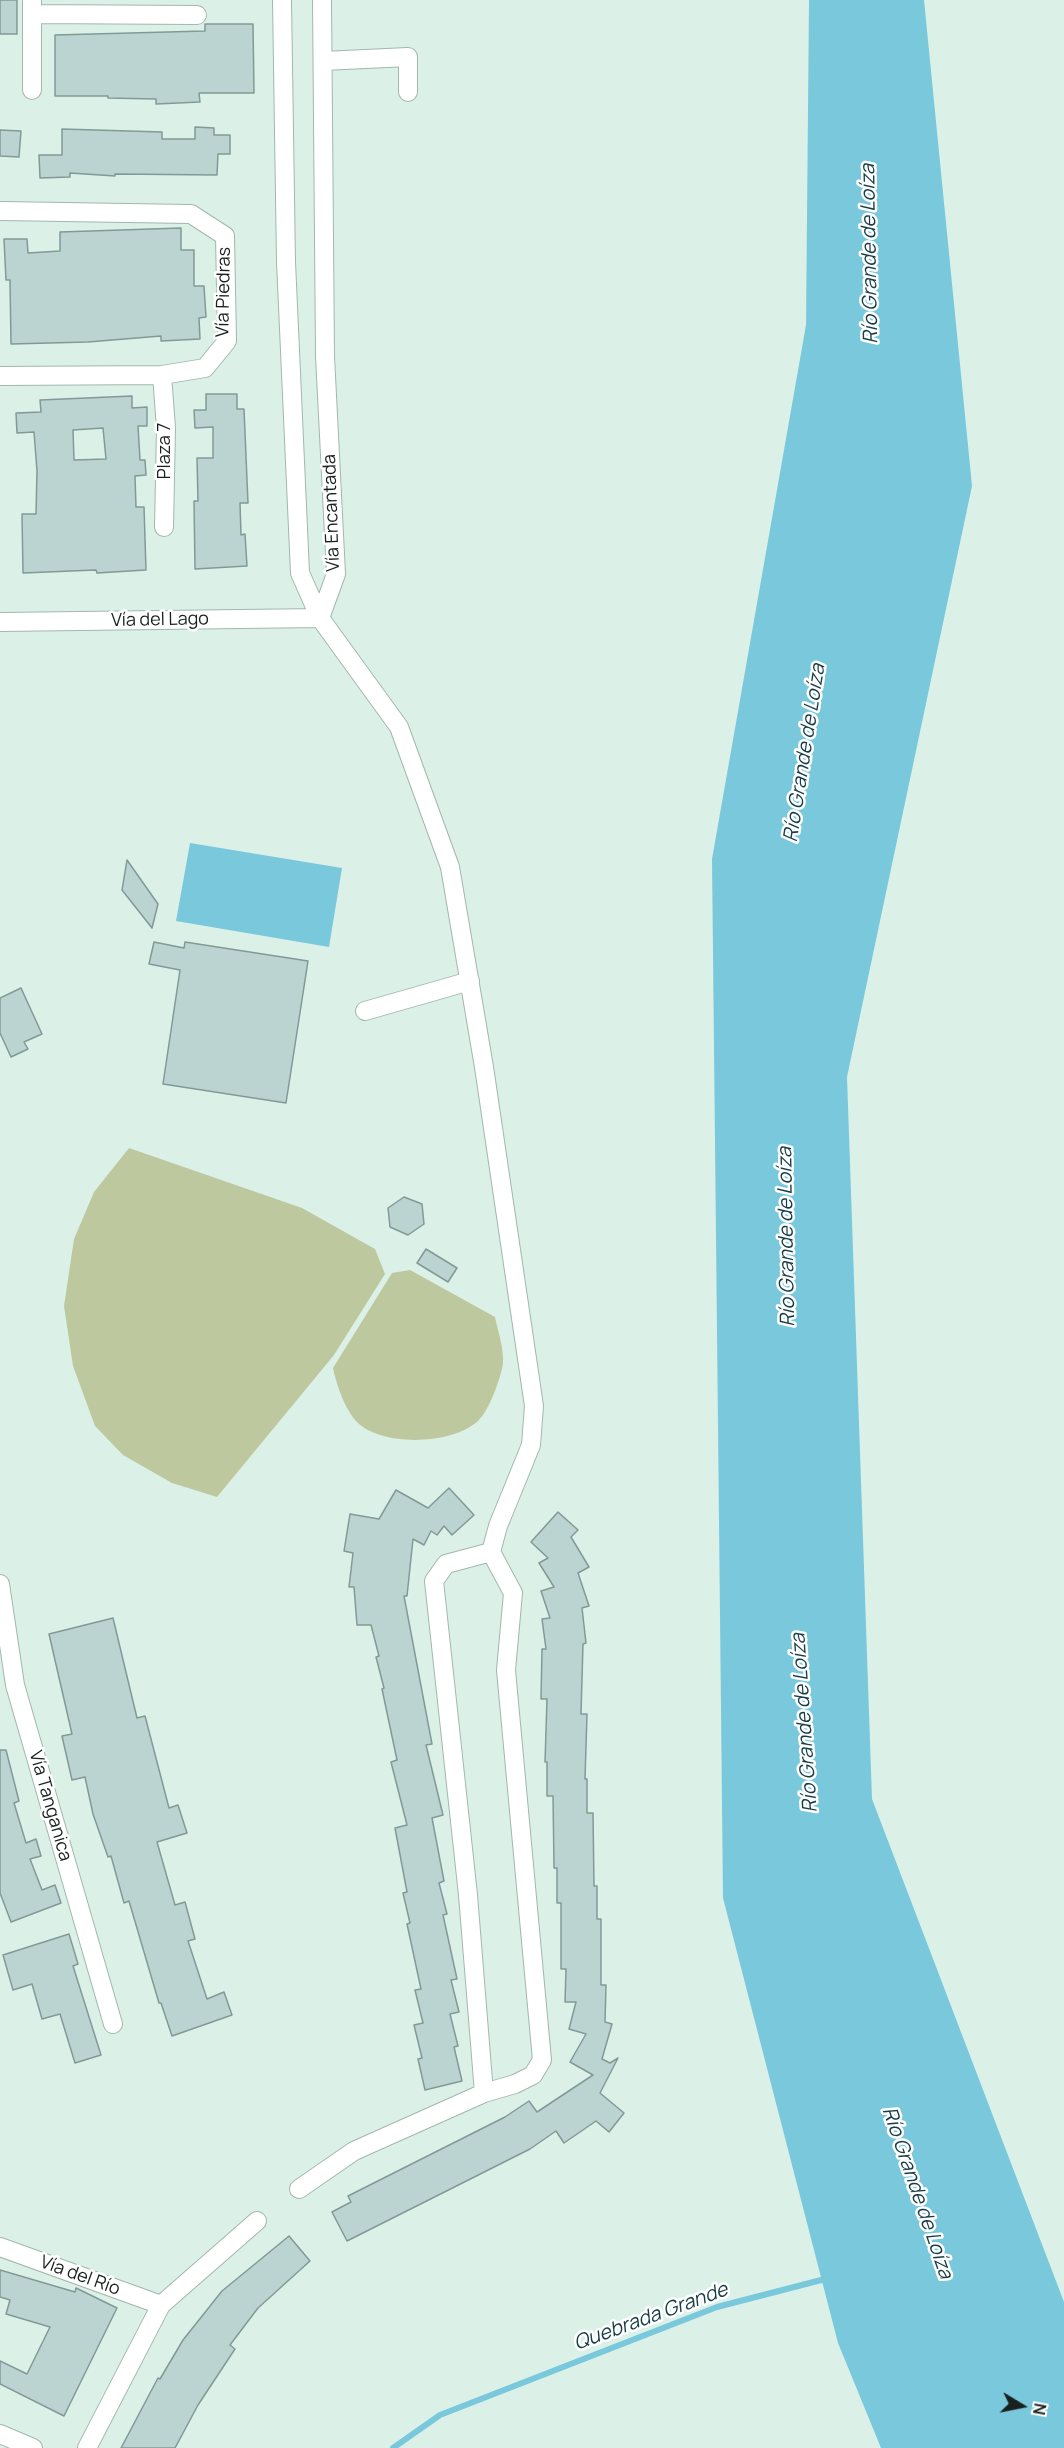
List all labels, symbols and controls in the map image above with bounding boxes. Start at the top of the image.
water label: Río Grande de Loíza [856,164,884,344]
street label: Vía Piedras [212,247,236,337]
street label: Plaza 7 [154,423,176,479]
street label: Vía Encantada [319,454,345,572]
street label: Vía del Lago [111,608,209,632]
water label: Río Grande de Loíza [779,662,831,844]
water label: Río Grande de Loíza [773,1147,801,1327]
water label: Río Grande de Loíza [787,1632,823,1814]
street label: Vía Tanganica [24,1748,76,1864]
water label: Río Grande de Loíza [876,2104,958,2282]
street label: Vía del Río [37,2252,123,2300]
water label: Quebrada Grande [571,2278,731,2356]
north arrow [992,2376,1052,2436]
text: N [1028,2402,1052,2417]

